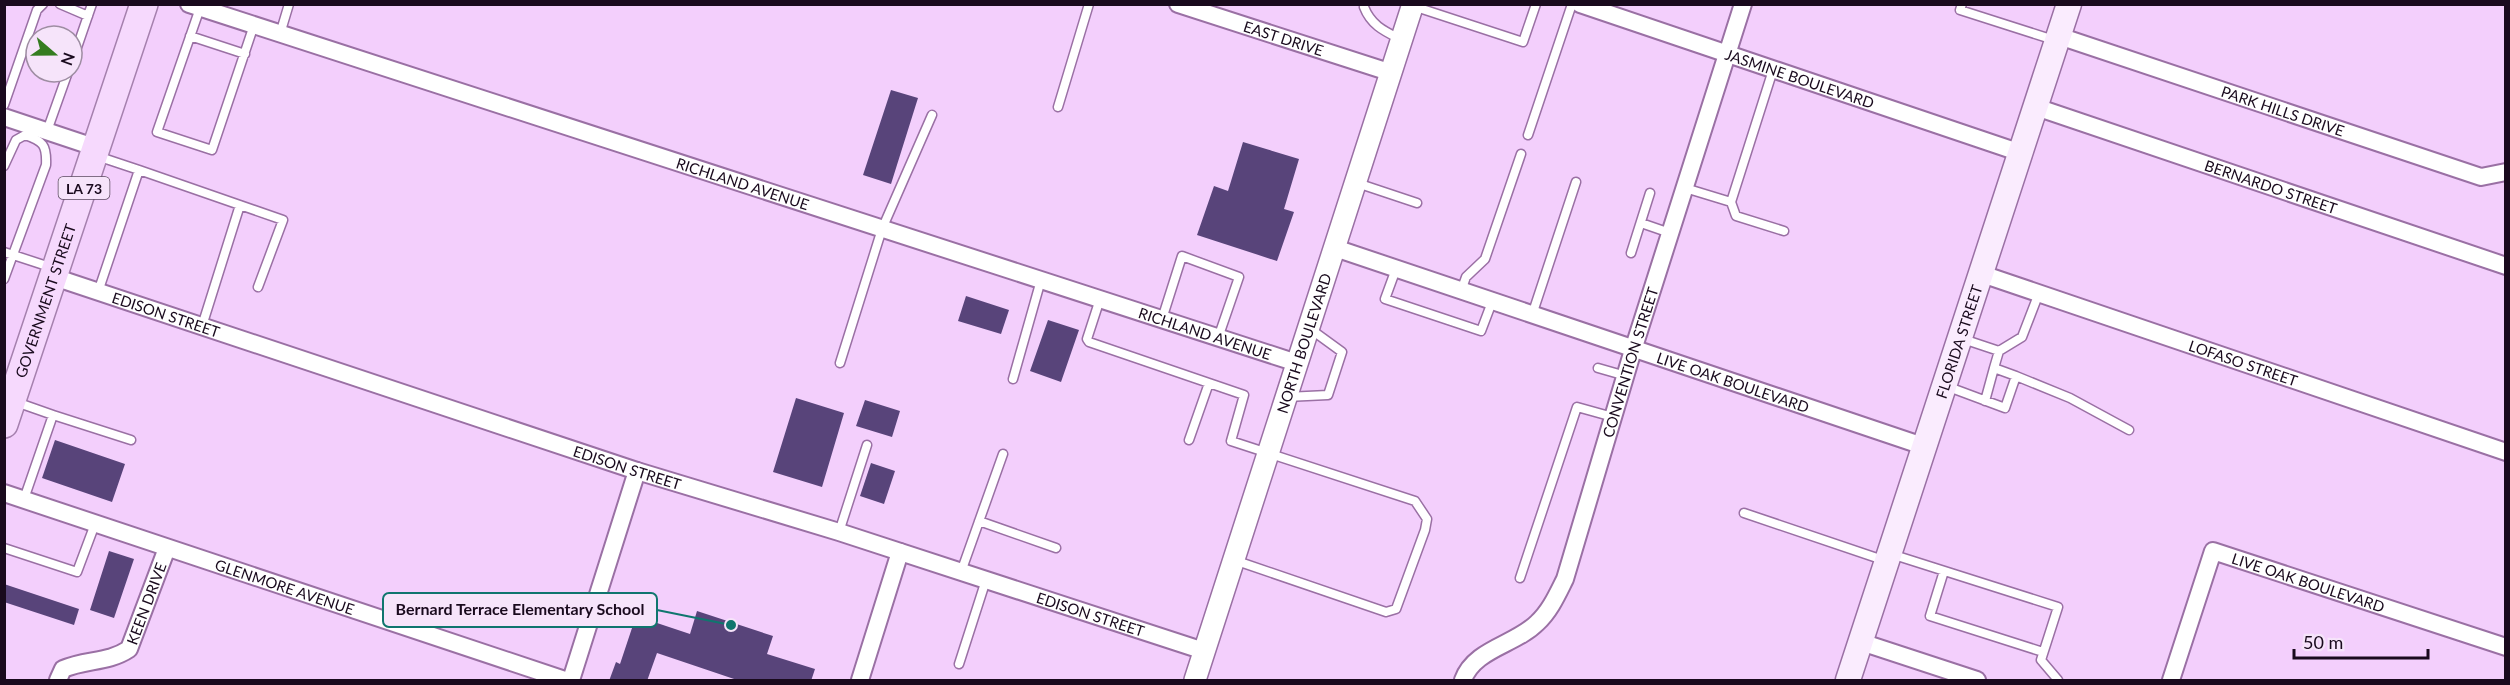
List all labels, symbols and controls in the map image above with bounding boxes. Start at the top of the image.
street label: EAST DRIVE [1241,17,1326,59]
north arrow [24,24,84,84]
street label: JASMINE BOULEVARD [1723,45,1877,112]
text: N [58,50,80,68]
street label: PARK HILLS DRIVE [2219,82,2347,140]
street label: RICHLAND AVENUE [674,153,811,213]
street label: BERNARDO STREET [2202,156,2340,217]
road number: LA 73 [58,177,110,199]
street label: GOVERNMENT STREET [11,221,79,380]
street label: NORTH BOULEVARD [1273,271,1335,415]
street label: FLORIDA STREET [1932,282,1986,401]
street label: CONVENTION STREET [1599,285,1662,440]
street label: EDISON STREET [110,288,222,341]
street label: RICHLAND AVENUE [1136,303,1274,363]
street label: LOFASO STREET [2187,336,2300,390]
street label: LIVE OAK BOULEVARD [1654,348,1812,416]
street label: EDISON STREET [571,441,684,493]
street label: LIVE OAK BOULEVARD [2230,549,2387,616]
street label: GLENMORE AVENUE [213,555,357,618]
street label: KEEN DRIVE [122,560,170,647]
street label: EDISON STREET [1034,588,1147,640]
callout: Bernard Terrace Elementary School [383,593,657,627]
text: Bernard Terrace Elementary School [396,599,644,618]
scale bar [2294,622,2428,660]
text: 50 m [2303,631,2343,653]

